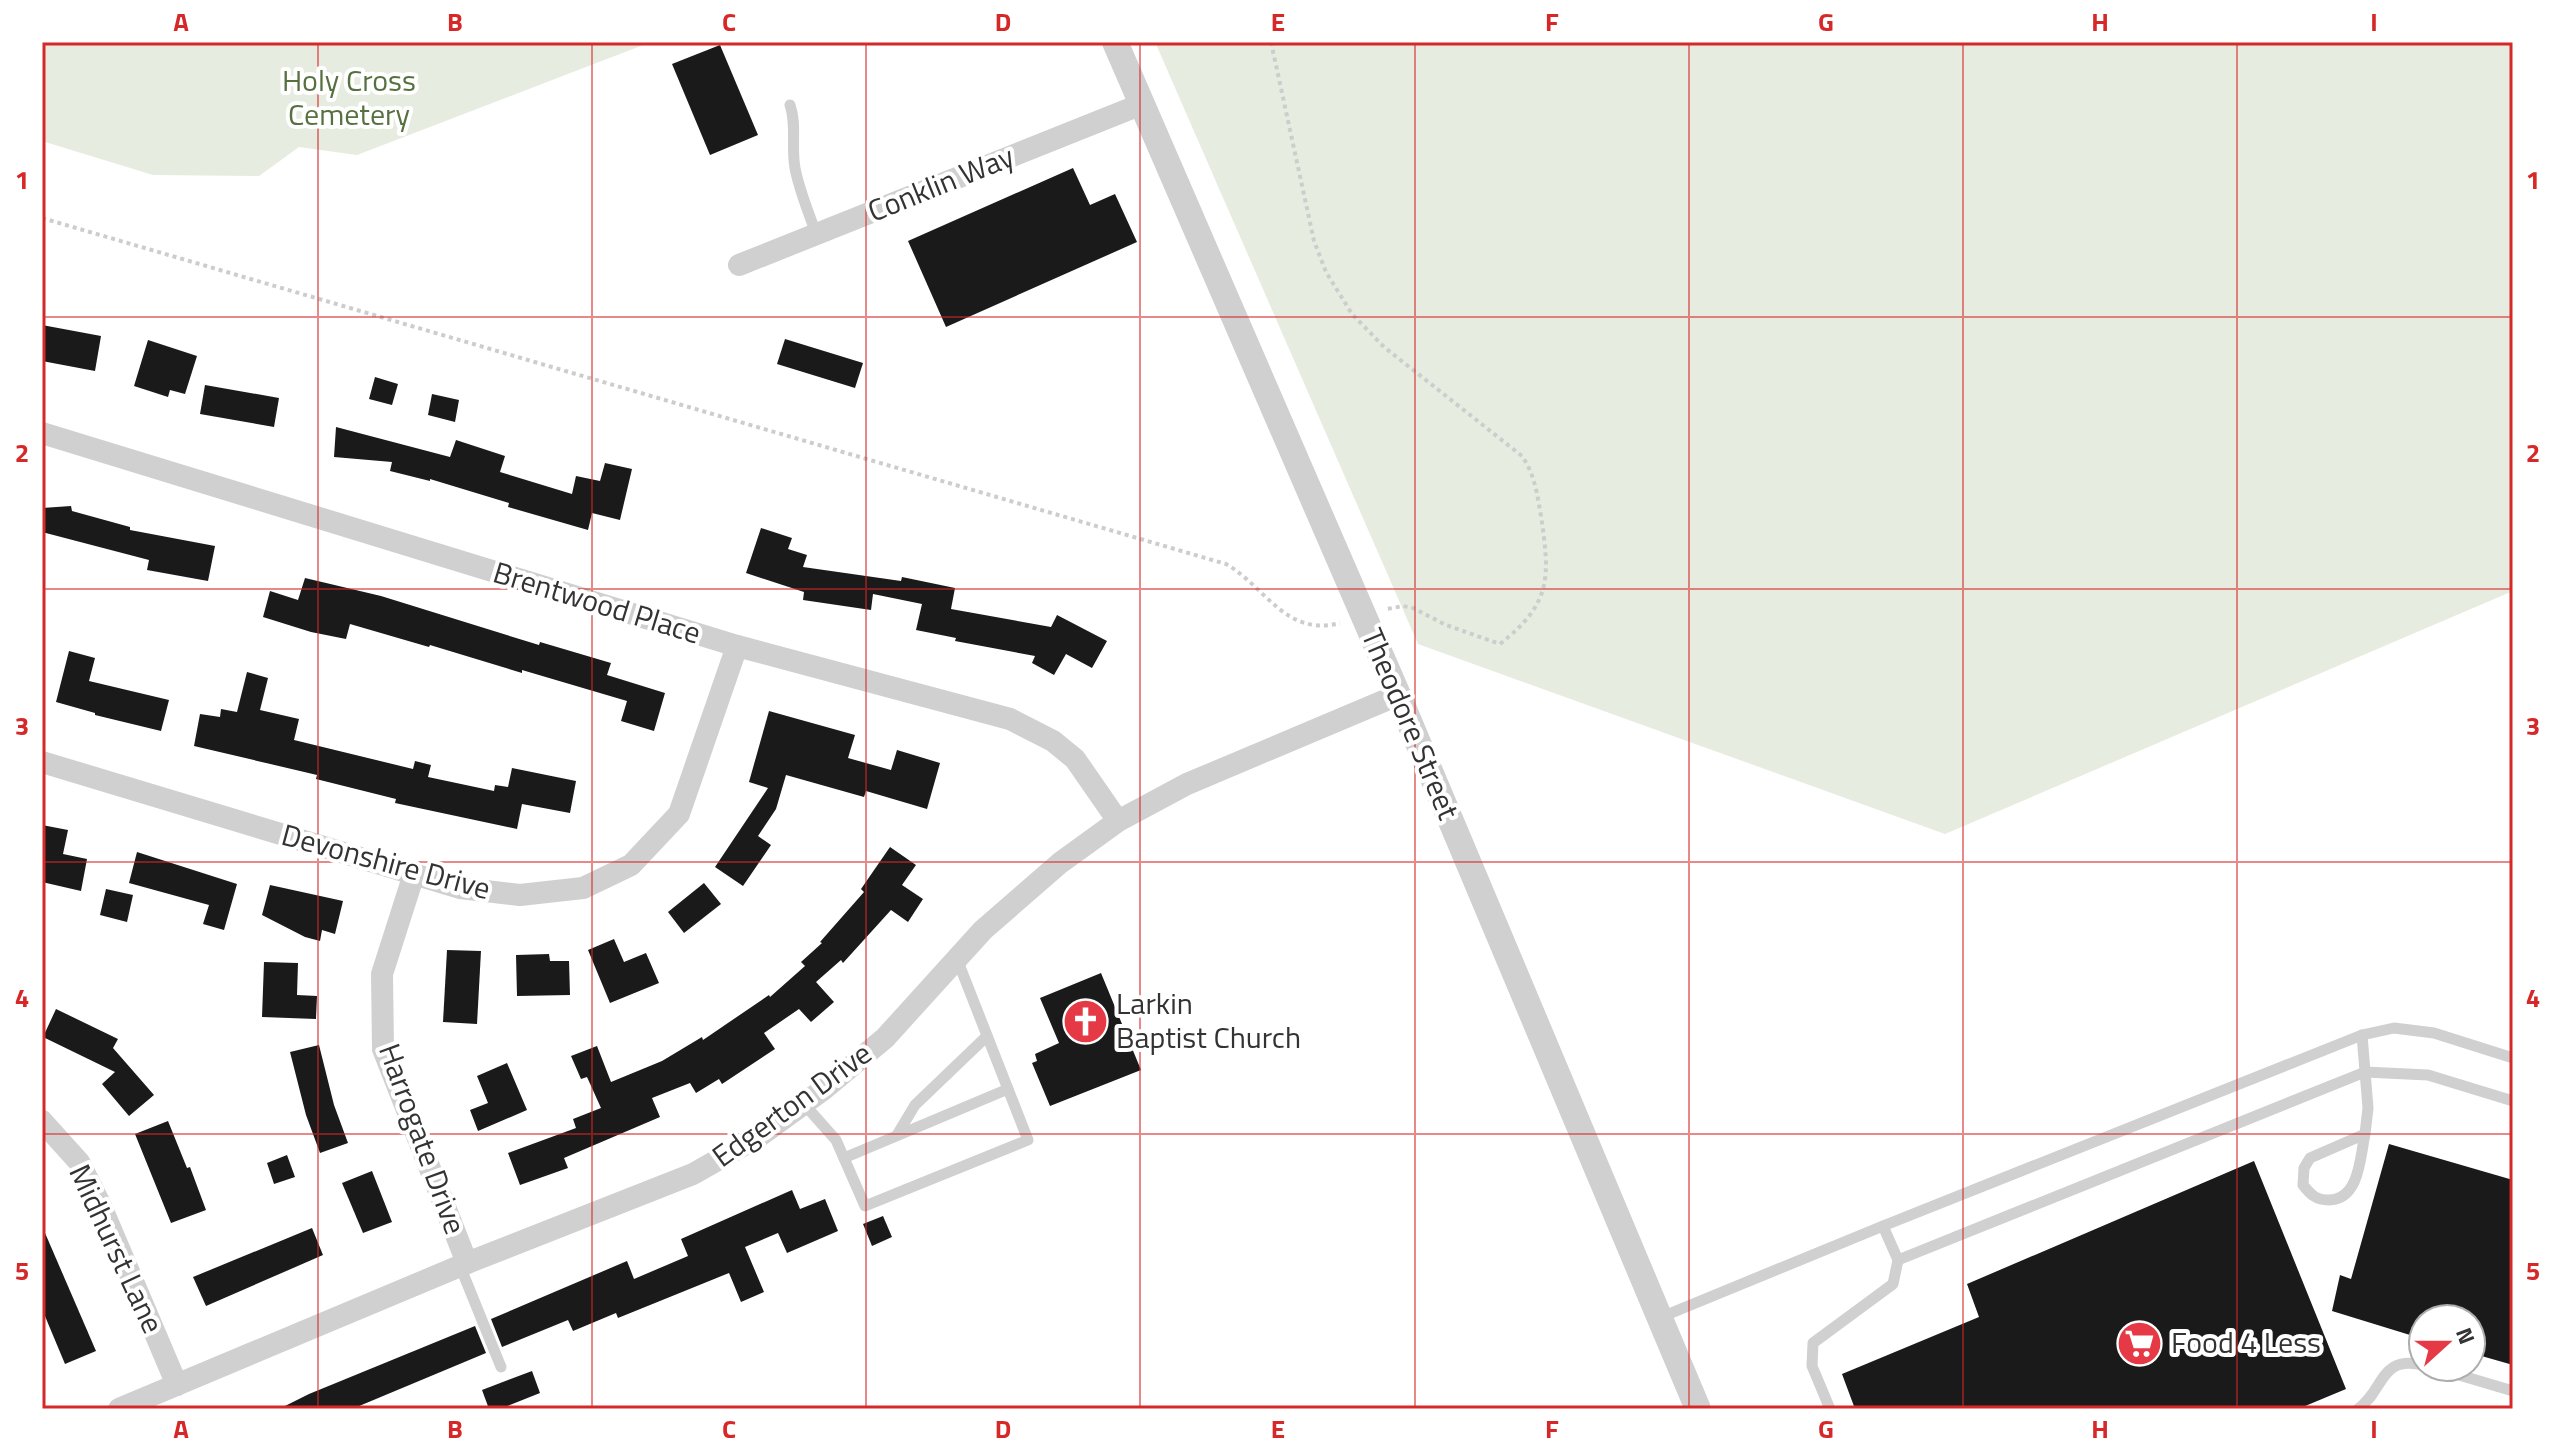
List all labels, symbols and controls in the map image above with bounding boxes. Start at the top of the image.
text: A [173,2,189,41]
text: B [447,2,463,41]
text: C [722,2,736,41]
text: D [995,2,1011,41]
text: E [1271,2,1285,41]
text: F [1545,2,1559,41]
text: G [1818,2,1834,41]
text: H [2091,2,2109,41]
text: I [2370,2,2378,41]
park label: Holy Cross Cemetery [282,57,416,137]
street label: Conklin Way [861,133,1021,233]
text: 1 [15,160,29,199]
text: 1 [2526,160,2540,199]
text: 2 [15,433,29,472]
text: 2 [2526,433,2540,472]
street label: Brentwood Place [488,549,707,655]
street label: Theodore Street [1350,621,1472,827]
text: 3 [15,706,29,745]
text: 3 [2526,706,2540,745]
street label: Devonshire Drive [277,811,496,911]
text: 4 [15,978,29,1017]
text: 4 [2526,978,2540,1017]
place label: Larkin Baptist Church [1116,980,1301,1060]
church icon: Larkin Baptist Church [1061,997,1109,1045]
street label: Edgerton Drive [702,1030,881,1178]
street label: Harrogate Drive [367,1037,479,1240]
street label: Midhurst Lane [58,1156,176,1341]
text: 5 [15,1251,29,1290]
text: 5 [2526,1251,2540,1290]
north arrow [2407,1303,2487,1383]
supermarket icon: Food 4 Less [2116,1319,2164,1367]
place label: Food 4 Less [2171,1319,2321,1365]
text: N [2447,1323,2484,1349]
text: A [173,1409,189,1448]
text: B [447,1409,463,1448]
text: C [722,1409,736,1448]
text: D [995,1409,1011,1448]
text: E [1271,1409,1285,1448]
text: F [1545,1409,1559,1448]
text: G [1818,1409,1834,1448]
text: H [2091,1409,2109,1448]
text: I [2370,1409,2378,1448]

